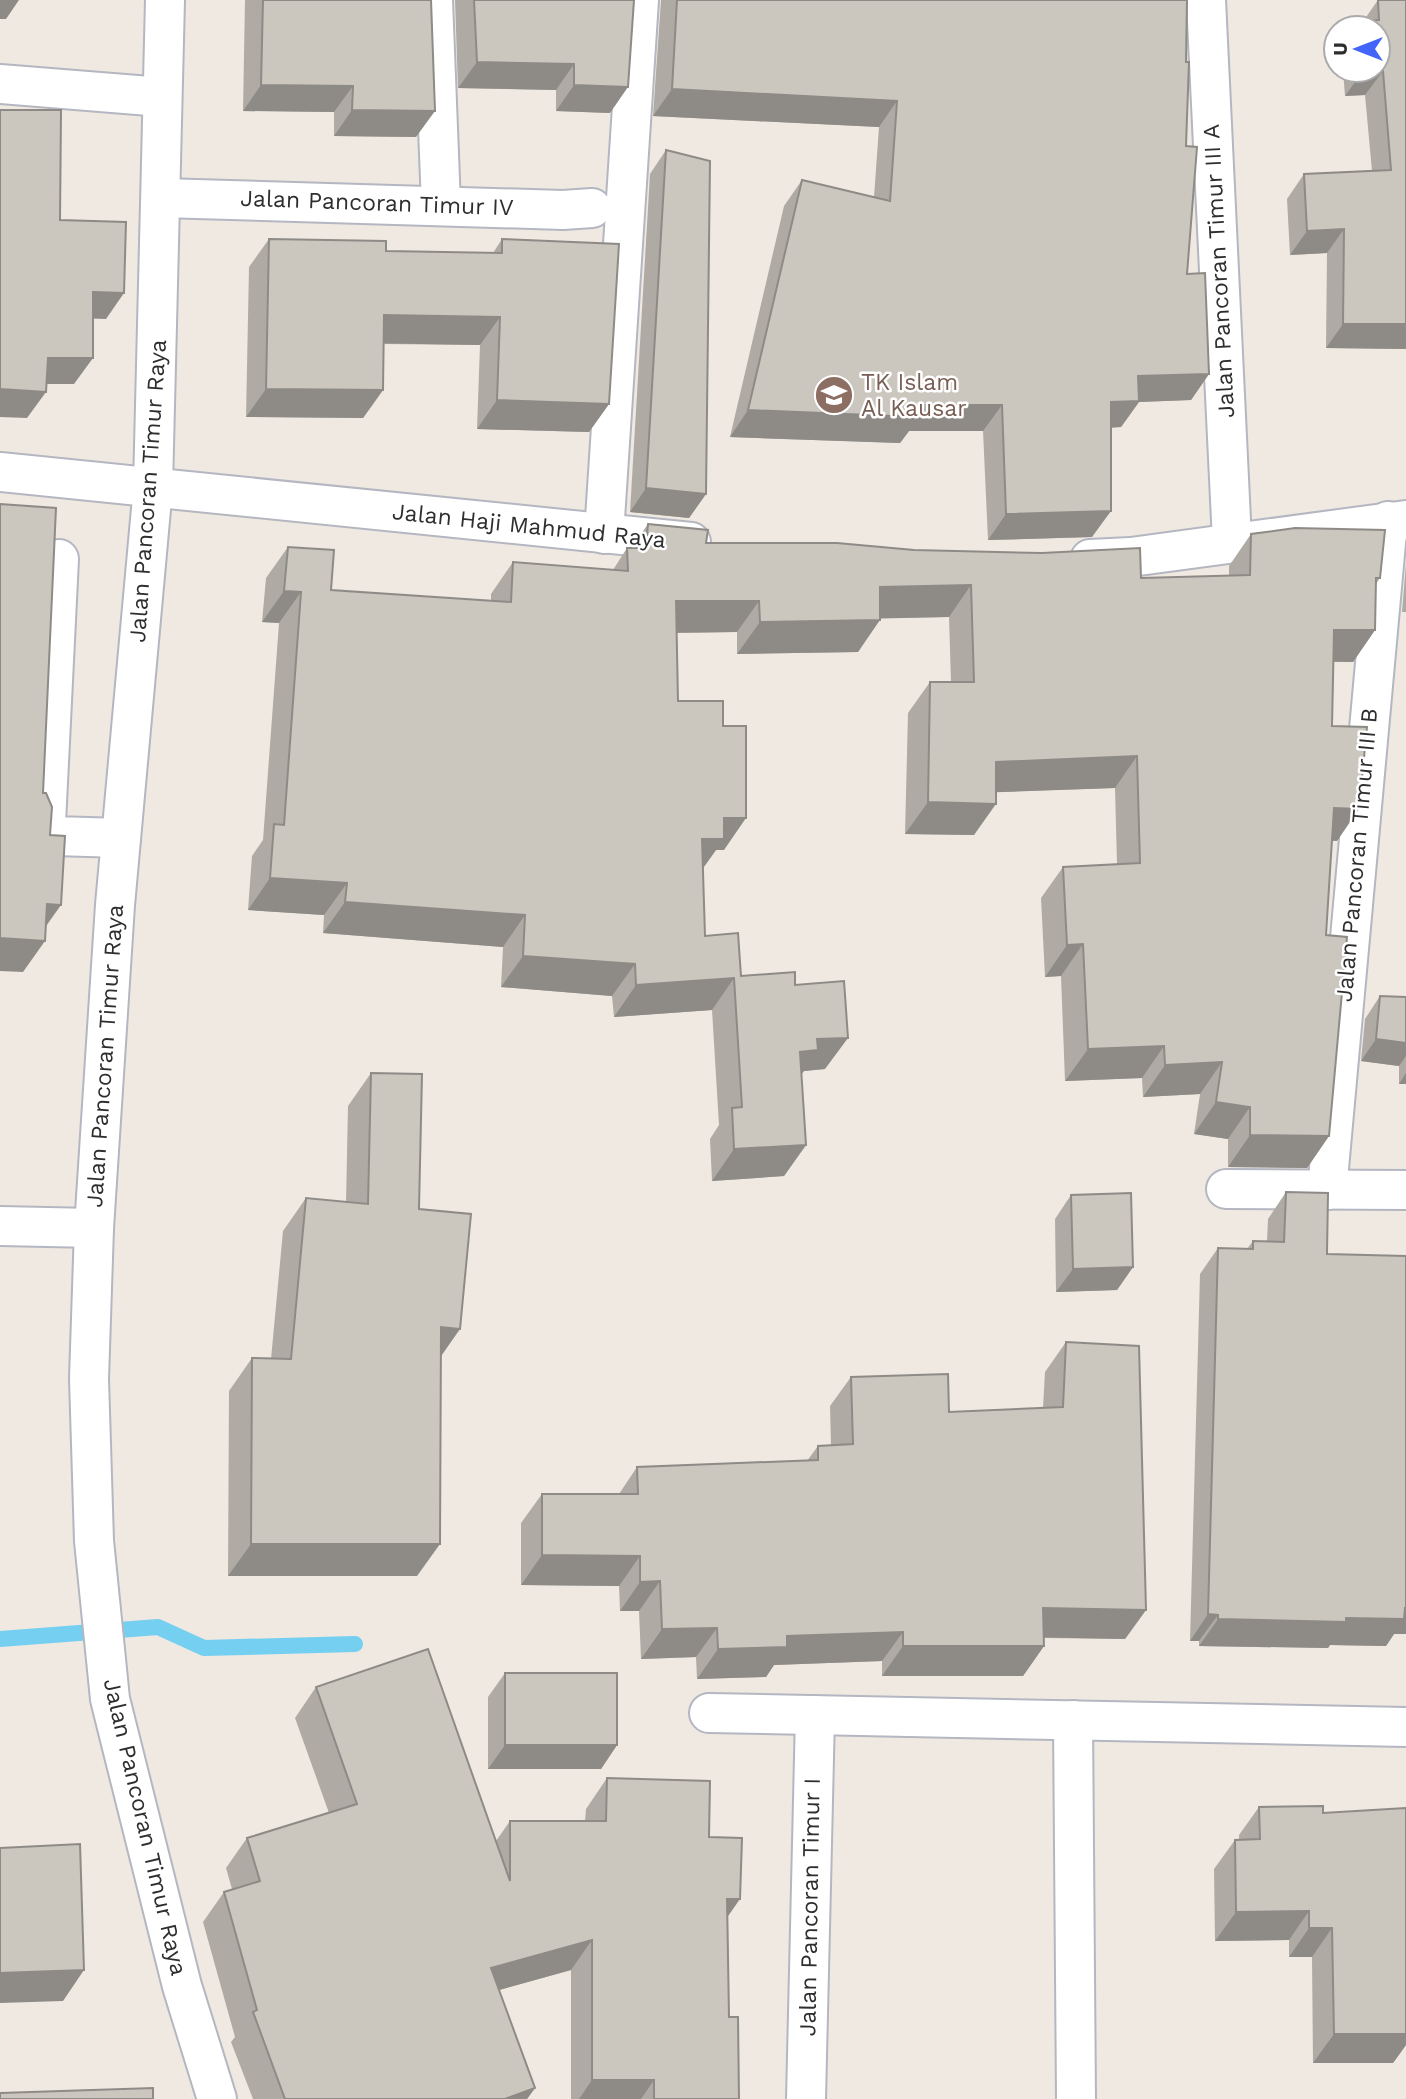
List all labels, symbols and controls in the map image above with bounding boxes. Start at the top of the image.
north arrow [1322,14,1392,84]
text: U [1329,42,1352,56]
street label: Jalan Pancoran Timur III A [1198,123,1240,419]
street label: Jalan Pancoran Timur IV [240,185,514,221]
street label: Jalan Pancoran Timur Raya [124,338,172,644]
place label: TK Islam Al Kausar [861,369,967,422]
school or university icon: TK Islam Al Kausar [813,374,855,416]
street label: Jalan Haji Mahmud Raya [391,498,667,554]
street label: Jalan Pancoran Timur III B [1331,707,1383,1003]
street label: Jalan Pancoran Timur Raya [81,903,129,1209]
street label: Jalan Pancoran Timur Raya [98,1676,192,1978]
street label: Jalan Pancoran Timur I [794,1778,826,2036]

